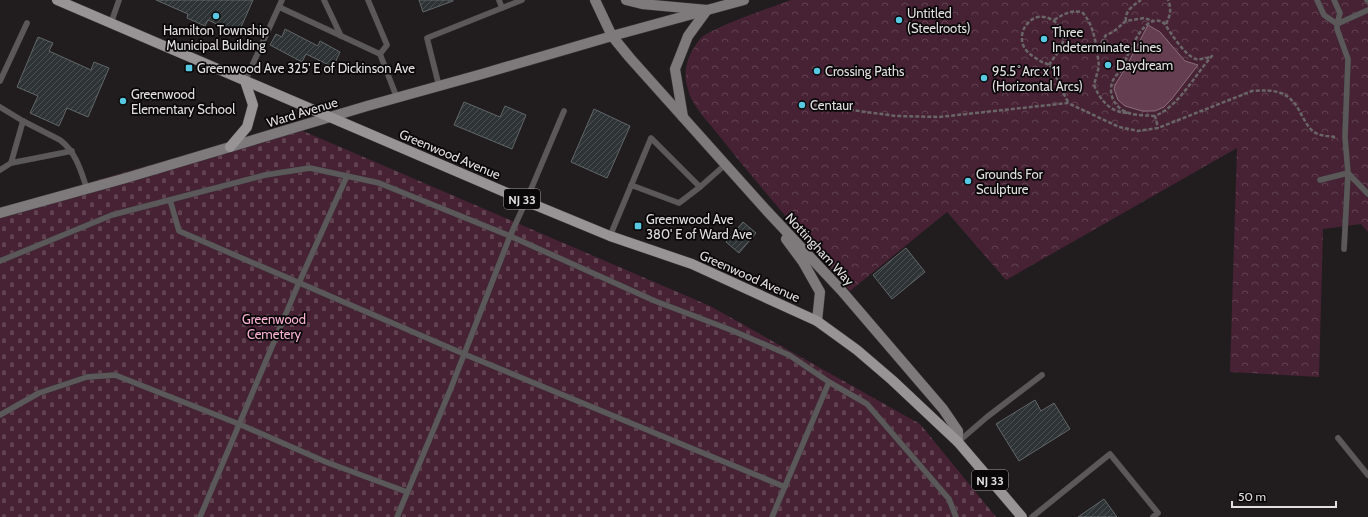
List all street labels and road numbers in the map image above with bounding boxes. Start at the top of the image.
street label: Ward Avenue [265,94,340,130]
street label: Greenwood Avenue [397,126,503,183]
road number: NJ 33 [504,189,540,209]
street label: Nottingham Way [782,209,858,289]
street label: Greenwood Avenue [697,247,803,305]
road number: NJ 33 [972,470,1008,490]

